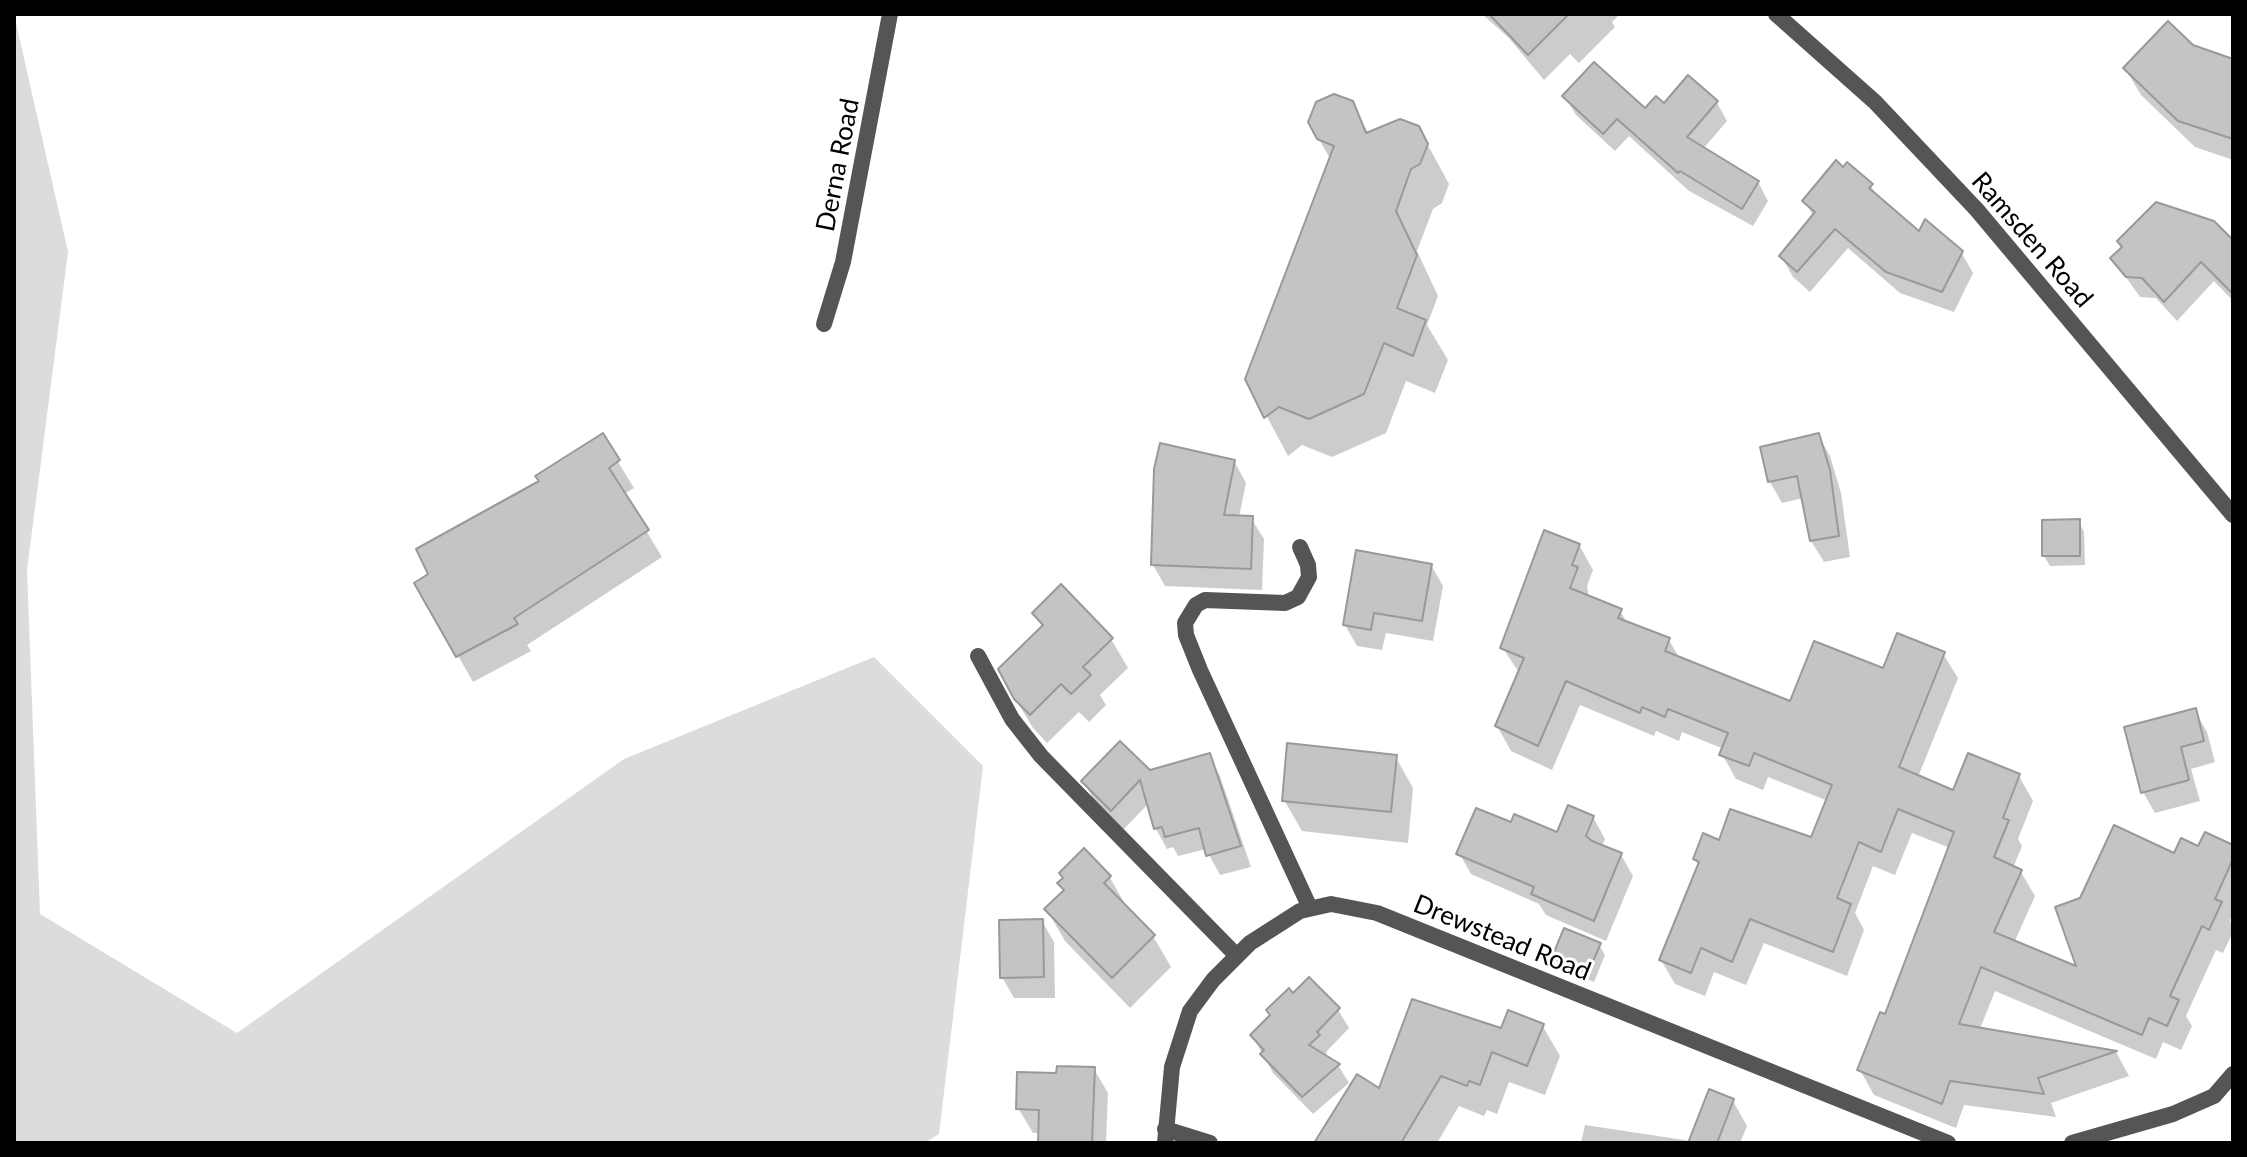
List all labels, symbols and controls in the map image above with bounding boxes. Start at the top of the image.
street label: Derna Road [810,96,866,234]
street label: Ramsden Road [1965,166,2099,314]
street label: Drewstead Road [1409,888,1595,988]

